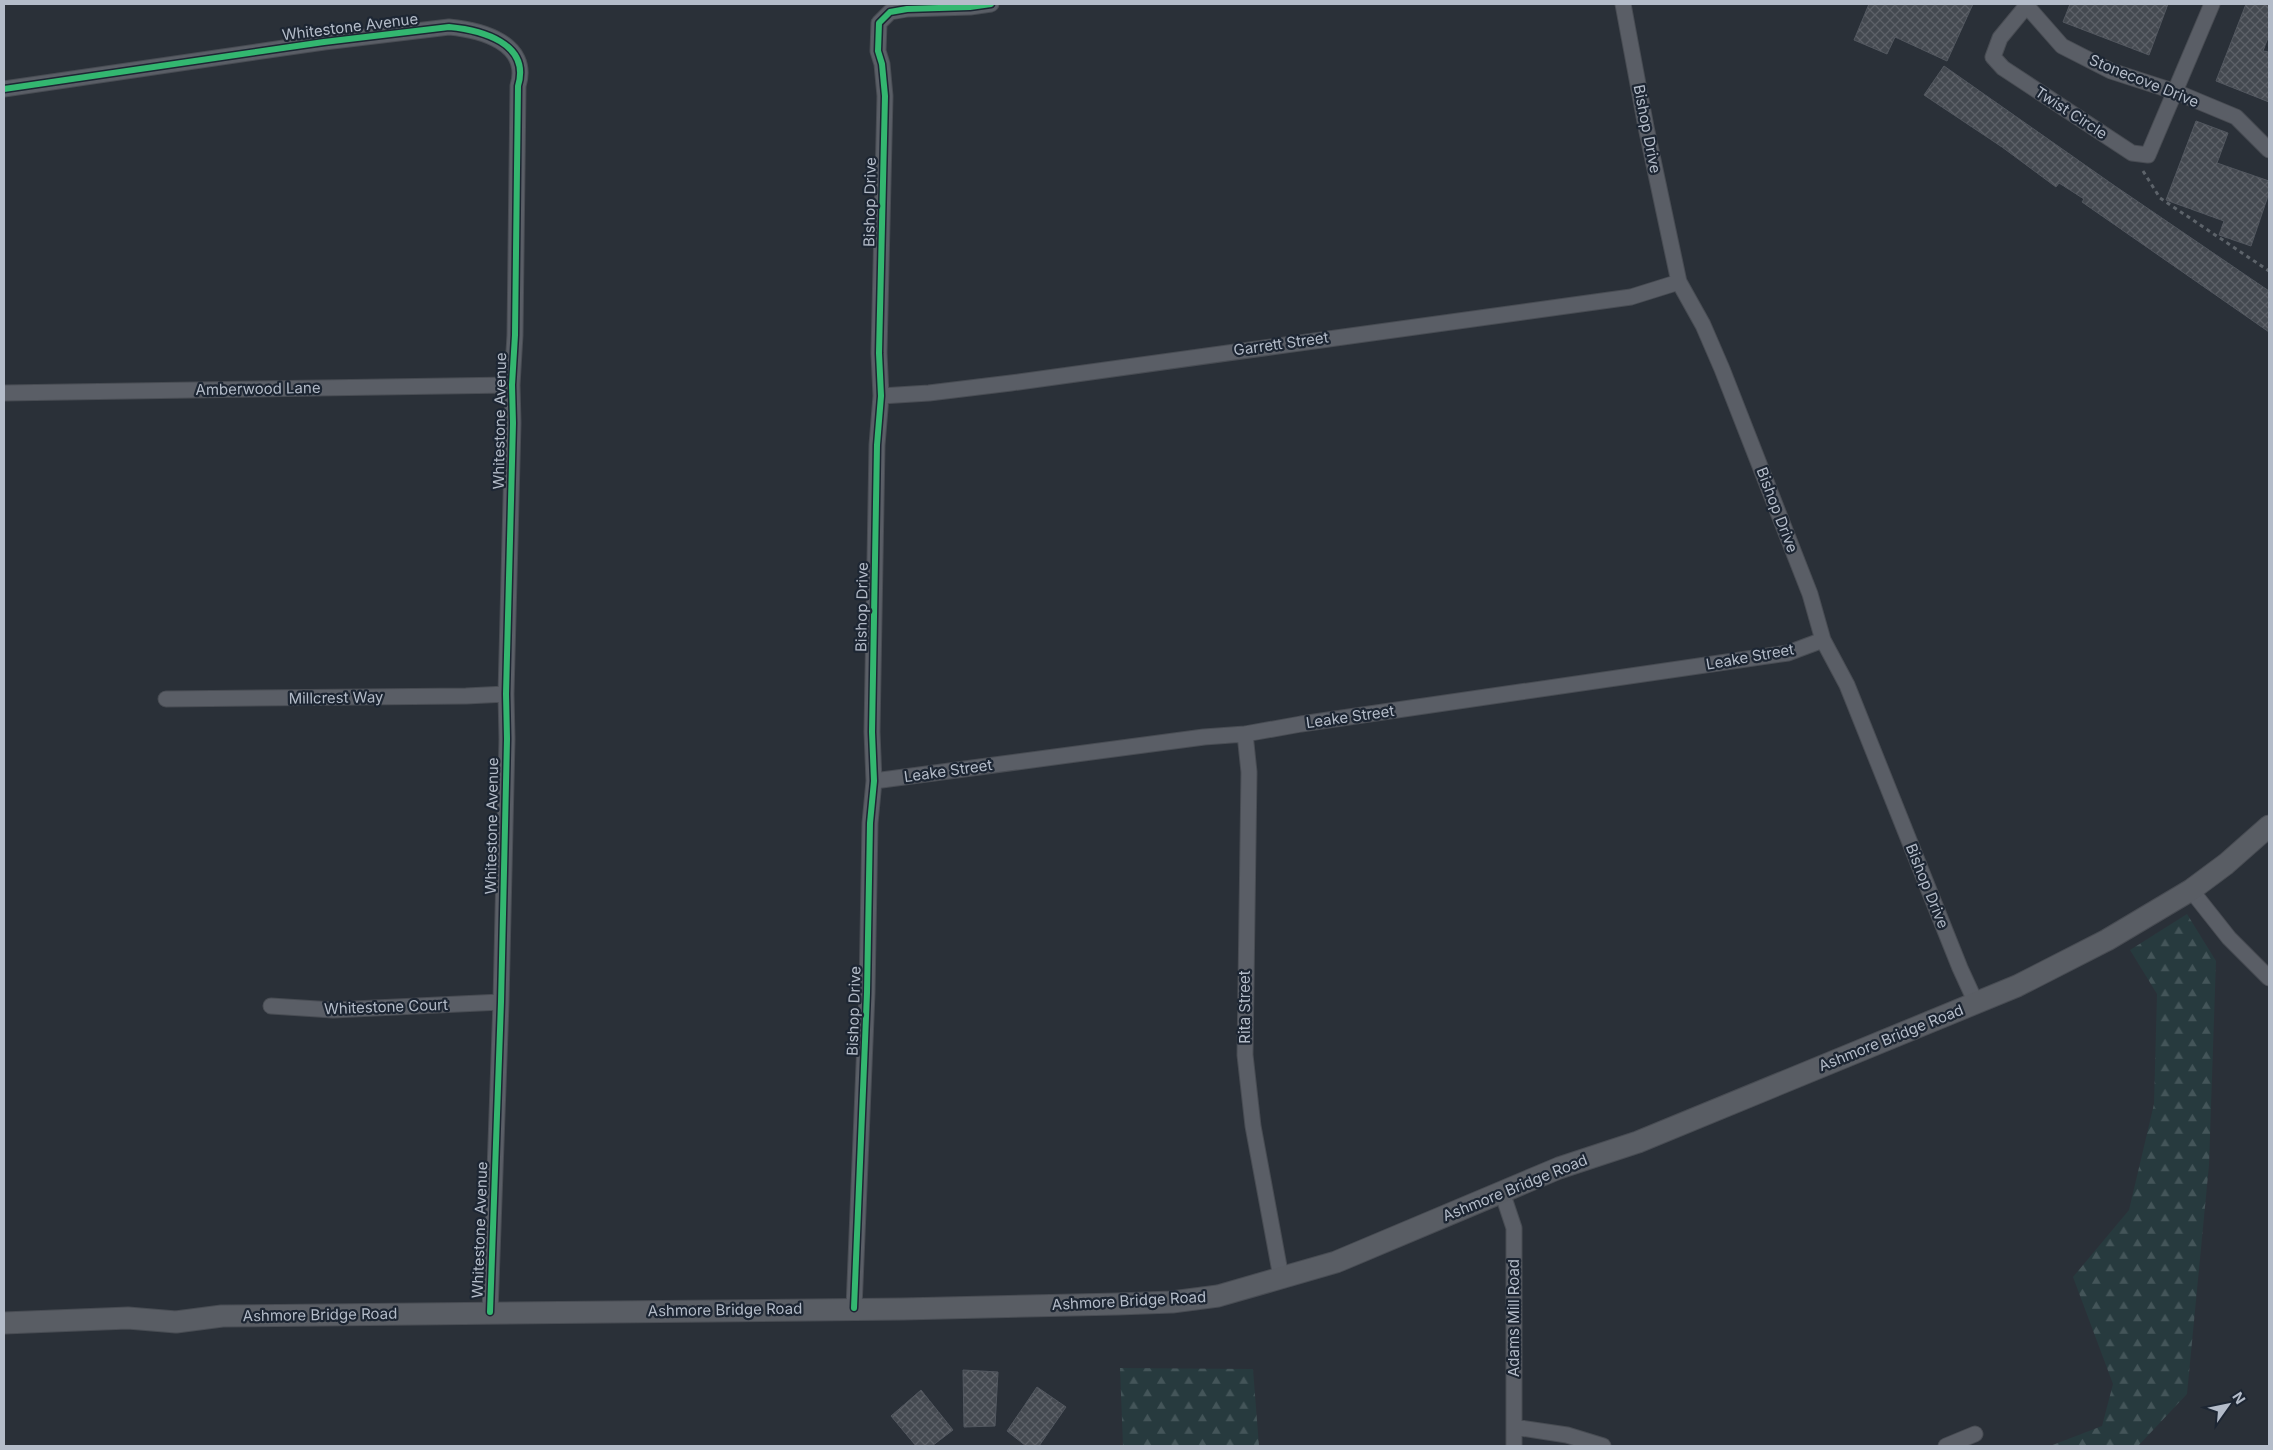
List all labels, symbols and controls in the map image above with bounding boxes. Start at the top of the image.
street label: Whitestone Avenue [281,9,419,44]
street label: Stonecove Drive [2087,50,2202,111]
street label: Twist Circle [2031,82,2111,143]
street label: Bishop Drive [1630,83,1665,175]
street label: Bishop Drive [859,157,880,247]
street label: Garrett Street [1232,327,1330,360]
street label: Whitestone Avenue [489,352,510,490]
street label: Amberwood Lane [195,378,321,399]
street label: Bishop Drive [1752,464,1802,555]
street label: Bishop Drive [851,562,872,652]
street label: Leake Street [1704,639,1795,674]
street label: Millcrest Way [288,687,384,708]
street label: Leake Street [1305,701,1395,732]
street label: Leake Street [903,755,993,786]
street label: Whitestone Avenue [481,757,502,895]
street label: Bishop Drive [1902,841,1953,931]
street label: Bishop Drive [842,966,865,1056]
street label: Rita Street [1235,970,1254,1044]
street label: Whitestone Court [324,995,448,1018]
street label: Ashmore Bridge Road [1816,1000,1966,1075]
street label: Ashmore Bridge Road [1440,1150,1590,1225]
street label: Whitestone Avenue [468,1161,491,1299]
street label: Adams Mill Road [1504,1259,1523,1377]
street label: Ashmore Bridge Road [1051,1287,1207,1314]
street label: Ashmore Bridge Road [648,1299,802,1320]
street label: Ashmore Bridge Road [243,1304,397,1325]
north arrow [2203,1380,2253,1430]
text: N [2229,1389,2249,1407]

